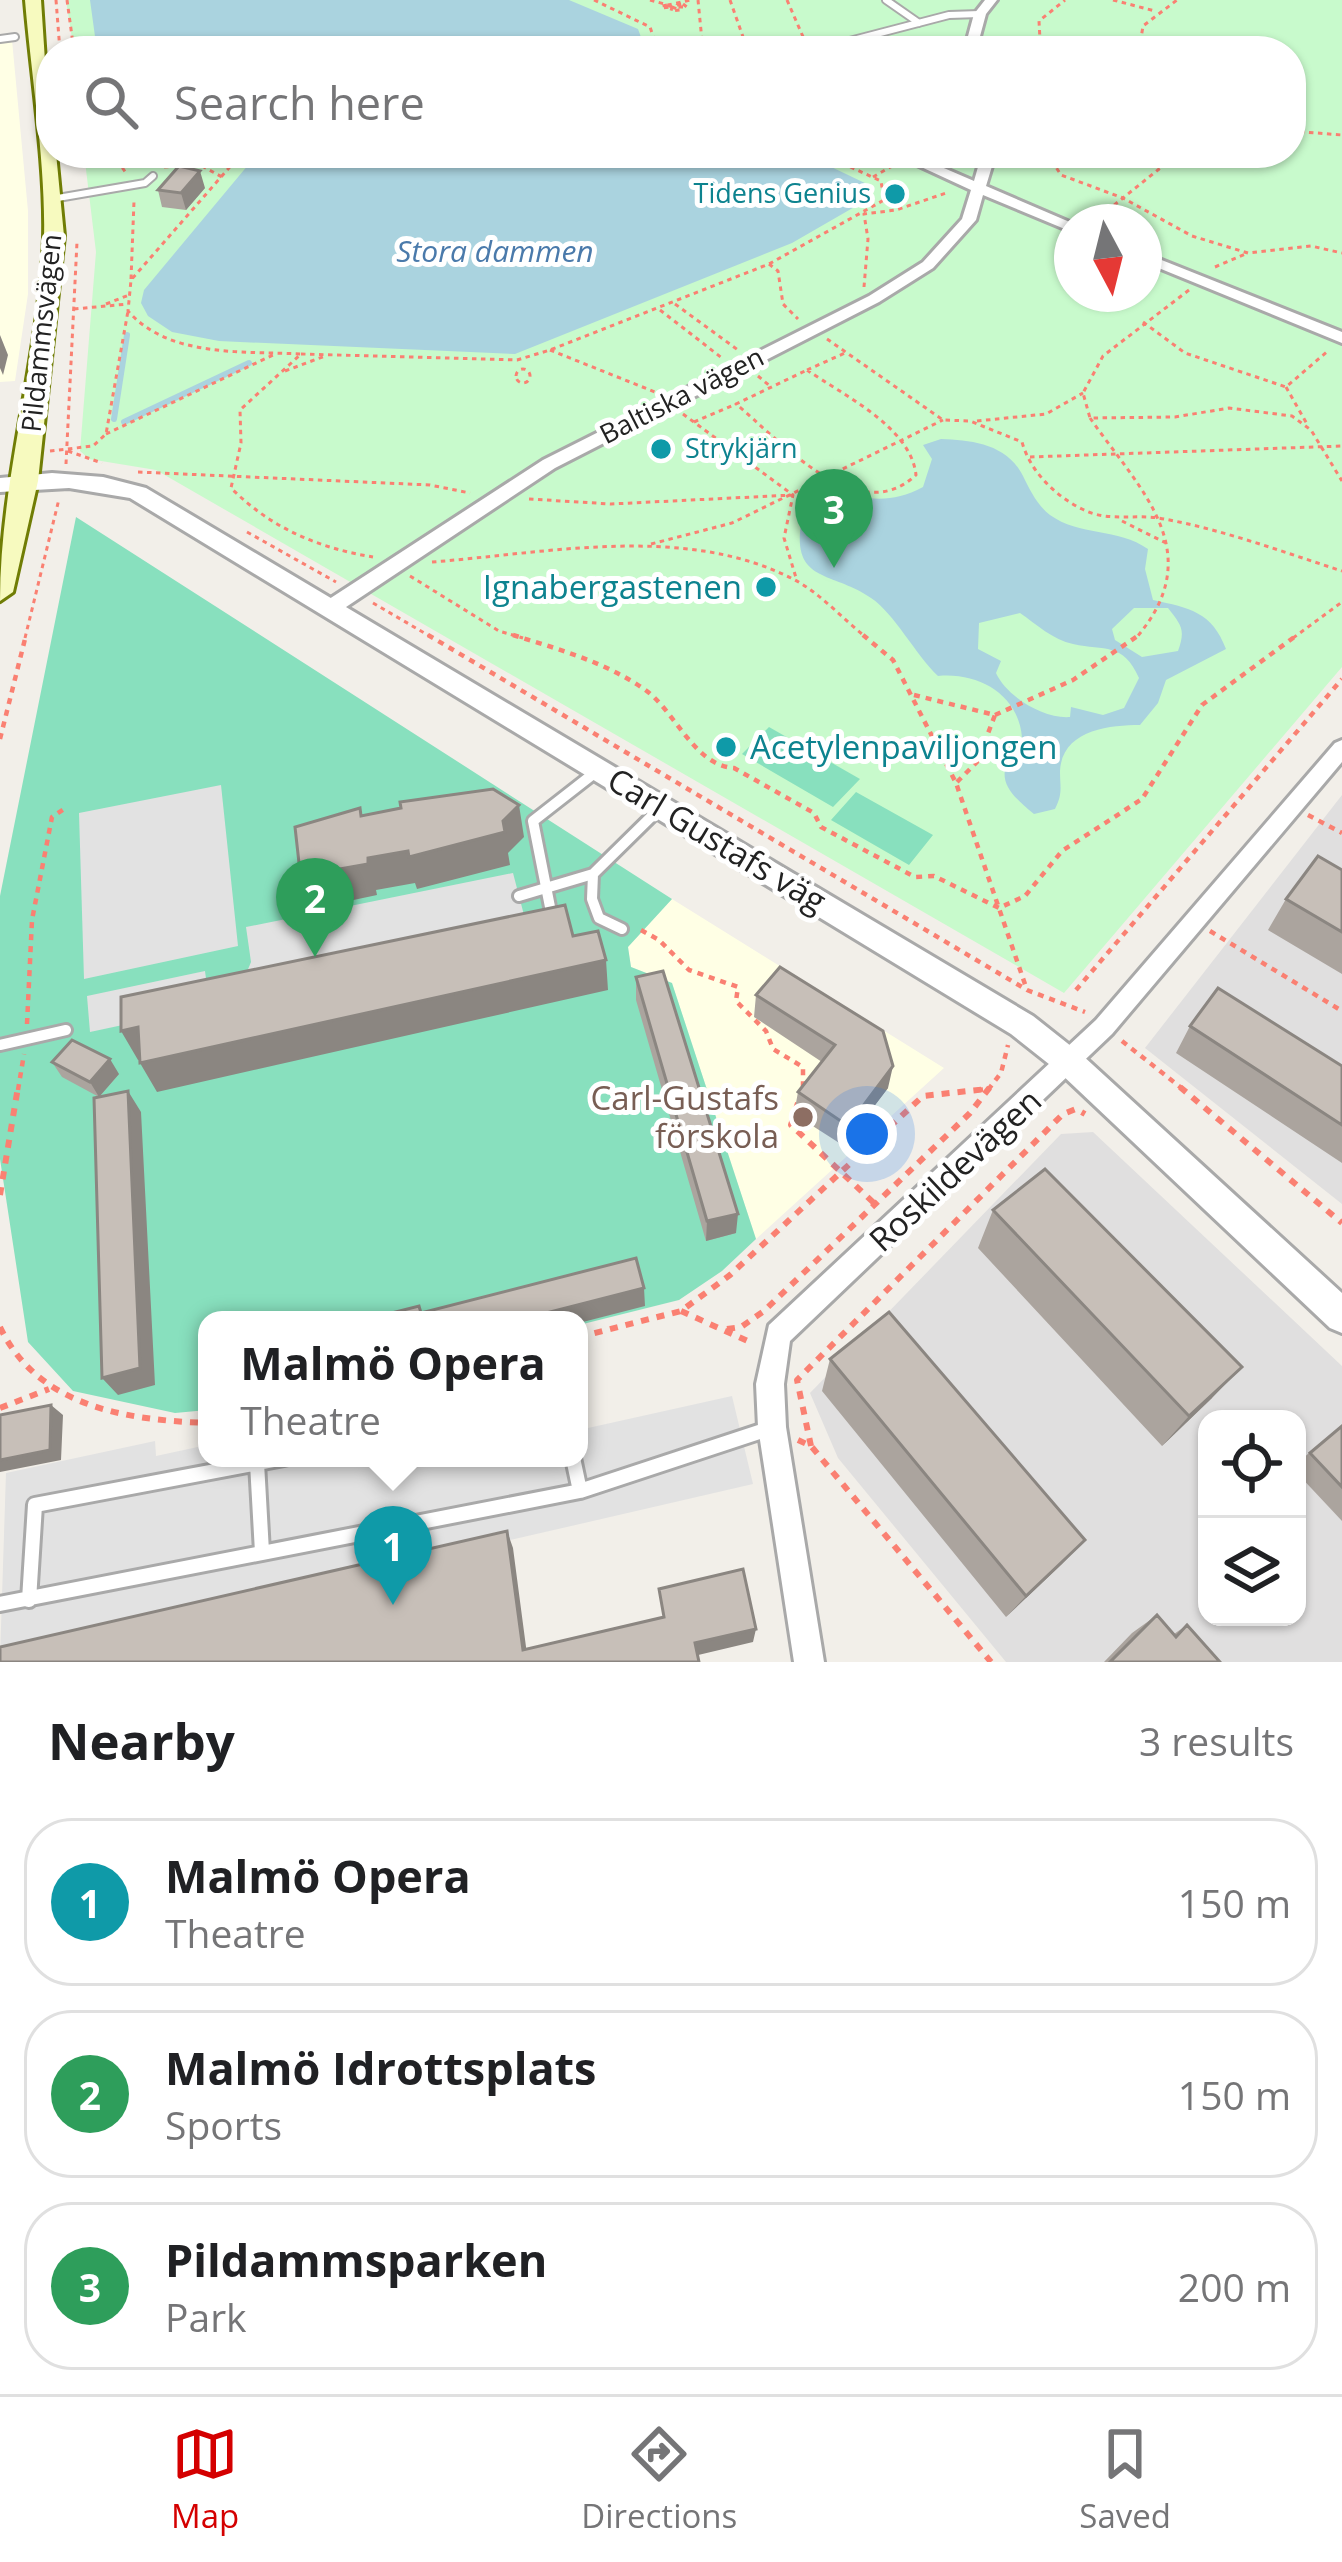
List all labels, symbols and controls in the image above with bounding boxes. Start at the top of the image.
search box [36,36,1306,168]
icon: search [78,69,144,135]
text: Search here [174,72,425,133]
place label: Tidens Genius [694,174,871,211]
marker: Tidens Genius [882,181,908,207]
north arrow [1054,204,1162,312]
water label: Stora dammen [396,230,594,271]
street label: Pildammsvägen [12,232,69,434]
street label: Baltiska vägen [593,337,770,452]
place label: Strykjärn [685,429,798,466]
marker: Strykjärn [648,436,674,462]
pin: 3 [795,469,873,568]
place label: Ignabergastenen [483,564,742,609]
marker: Ignabergastenen [753,574,779,600]
place label: Acetylenpaviljongen [750,724,1057,769]
marker: Acetylenpaviljongen [713,734,739,760]
street label: Carl Gustafs väg [600,756,835,923]
pin: 2 [276,858,354,957]
place label: Carl-Gustafs förskola [591,1075,779,1158]
street label: Roskildevägen [859,1078,1051,1261]
marker: Carl-Gustafs förskola [790,1104,816,1130]
your location [837,1104,897,1164]
popup [198,1311,588,1467]
text: Malmö Opera [240,1332,546,1393]
text: Theatre [240,1393,381,1446]
map controls [1198,1410,1306,1626]
button: locate [1198,1410,1306,1518]
pin: 1 [354,1506,432,1605]
button: layers [1198,1518,1306,1626]
text: Nearby [48,1705,235,1775]
text: 3 results [1139,1714,1294,1767]
text: Malmö Opera [165,1845,471,1906]
text: 1 [79,1876,101,1929]
text: 150 m [1178,1876,1291,1929]
text: Theatre [165,1906,306,1959]
text: Malmö Idrottsplats [165,2037,596,2098]
text: 2 [79,2068,101,2121]
text: 150 m [1178,2068,1291,2121]
text: Sports [165,2098,282,2151]
text: Pildammsparken [165,2229,547,2290]
text: 3 [79,2260,101,2313]
text: 200 m [1178,2260,1291,2313]
text: Park [165,2290,247,2343]
tab: Map [171,2421,239,2538]
tab: Directions [581,2421,737,2538]
tab: Saved [1079,2421,1171,2538]

